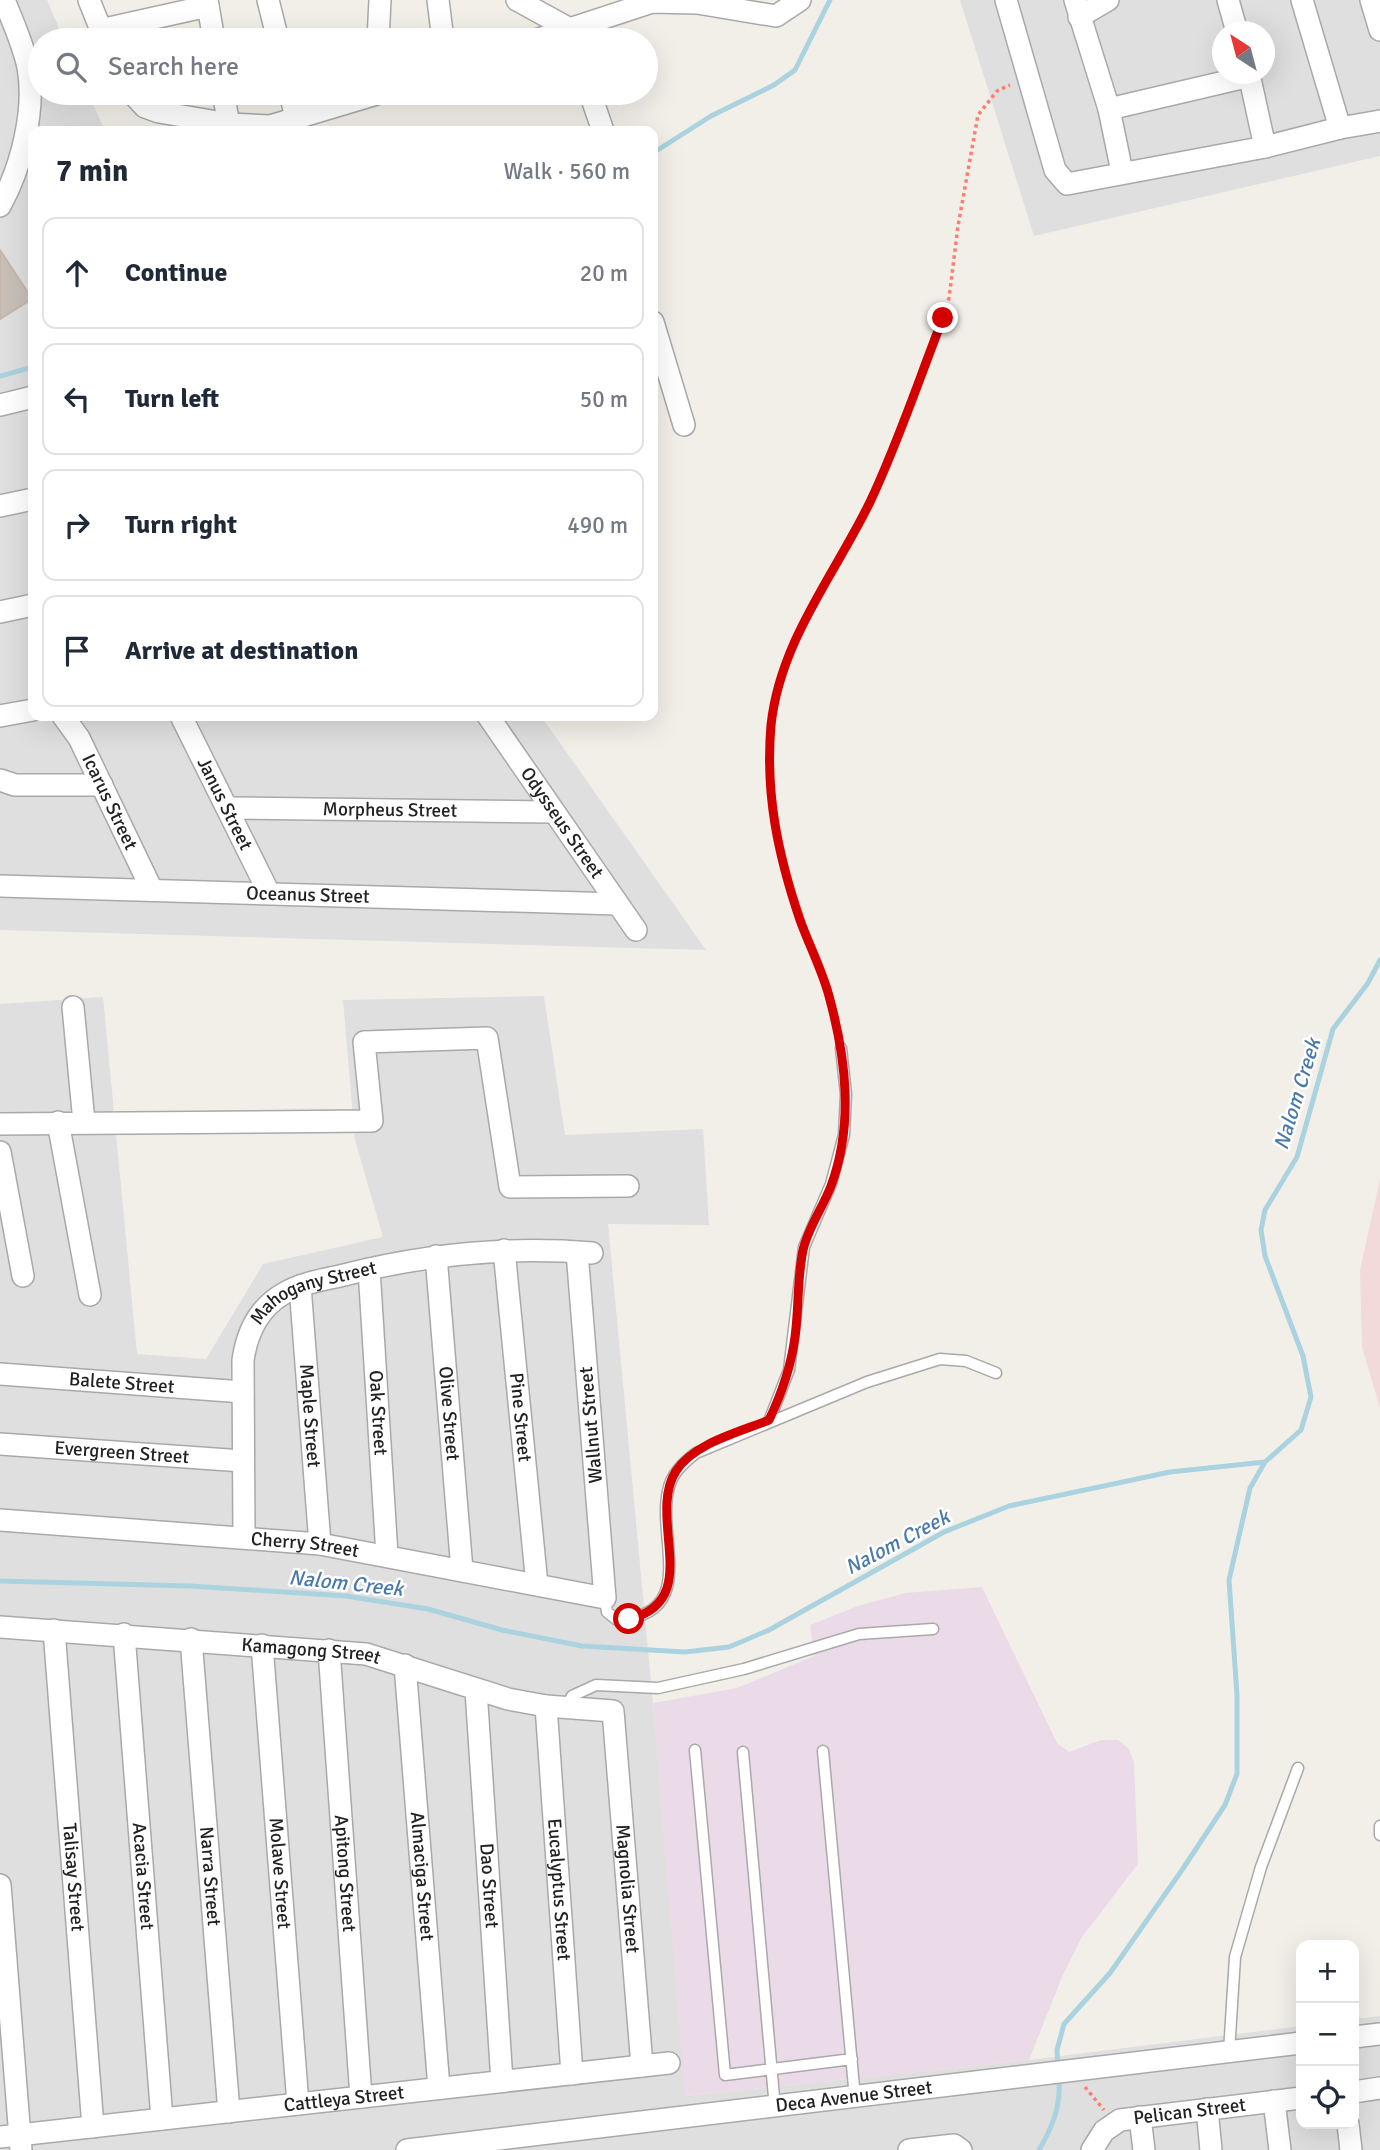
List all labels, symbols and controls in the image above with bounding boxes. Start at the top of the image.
north arrow [1212,21,1275,84]
search box [28,28,658,105]
icon: search [52,48,90,86]
text: Search here [108,51,239,83]
text: 7 min [56,153,128,190]
text: Walk · 560 m [504,157,630,186]
icon: ahead [58,254,96,292]
text: Continue [125,257,227,289]
text: 20 m [580,259,628,288]
route end [927,302,958,333]
icon: left [58,380,96,418]
text: Turn left [125,383,219,415]
text: 50 m [580,385,628,414]
icon: right [58,506,96,544]
text: Turn right [125,509,237,541]
text: 490 m [567,511,628,540]
icon: arrive [58,632,96,670]
text: Arrive at destination [125,635,358,667]
street label: Icarus Street [76,750,143,854]
street label: Janus Street [192,753,258,854]
street label: Odysseus Street [515,763,609,884]
street label: Morpheus Street [323,797,458,823]
street label: Oceanus Street [246,881,370,909]
water label: Nalom Creek [1268,1033,1327,1153]
street label: Mahogany Street [245,1256,379,1329]
street label: Maple Street [294,1363,326,1469]
street label: Olive Street [433,1365,465,1462]
street label: Wallnut Street [574,1365,608,1484]
street label: Balete Street [68,1367,176,1399]
street label: Oak Street [363,1369,393,1456]
street label: Pine Street [504,1371,537,1463]
street label: Evergreen Street [54,1436,190,1469]
water label: Nalom Creek [840,1502,956,1580]
street label: Cherry Street [250,1527,361,1563]
water label: Nalom Creek [288,1564,407,1602]
route start [613,1603,644,1634]
street label: Kamagong Street [241,1633,384,1670]
street label: Almaciga Street [405,1811,439,1942]
street label: Apitong Street [329,1814,361,1933]
street label: Molave Street [264,1817,296,1930]
street label: Eucalyptus Street [542,1817,576,1962]
street label: Talisay Street [57,1822,90,1933]
street label: Acacia Street [127,1822,159,1931]
street label: Magnolia Street [610,1823,645,1954]
street label: Narra Street [194,1826,226,1927]
street label: Dao Street [474,1842,504,1929]
map controls [1296,1940,1359,2129]
button: + [1296,1940,1359,2003]
button: − [1296,2003,1359,2066]
button: locate [1296,2066,1359,2129]
street label: Deca Avenue Street [774,2075,934,2118]
street label: Cattleya Street [283,2080,406,2118]
street label: Pelican Street [1132,2093,1248,2130]

